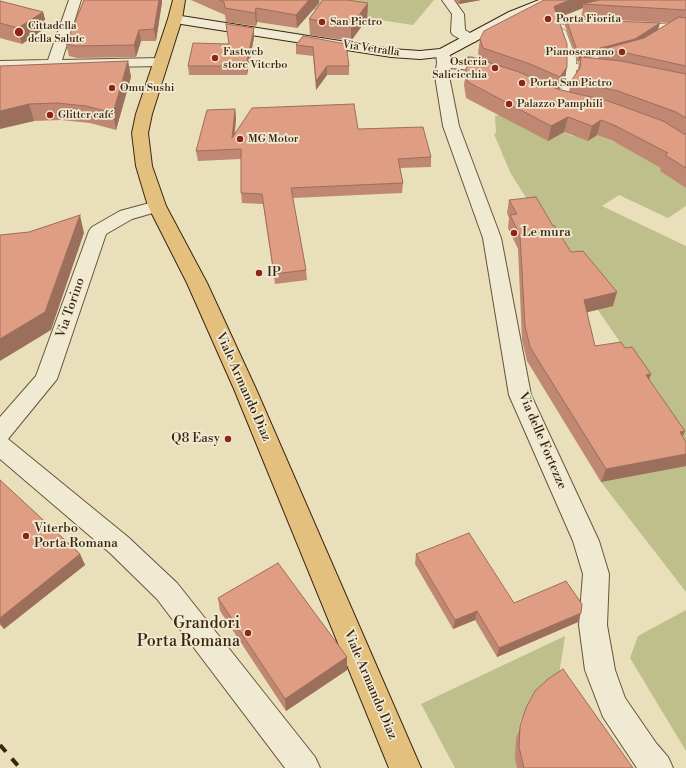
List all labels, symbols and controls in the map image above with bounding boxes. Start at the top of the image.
place label: Porta Fiorita [556,12,621,26]
marker: Porta Fiorita [543,14,553,24]
place label: San Pietro [330,15,382,29]
marker: San Pietro [317,17,327,27]
place label: Cittadella della Salute [28,19,85,45]
marker: Cittadella della Salute [13,26,25,38]
street label: Via Vetralla [342,38,400,60]
place label: Fastweb store Viterbo [223,45,288,71]
place label: Pianoscarano [546,45,614,59]
marker: Pianoscarano [617,47,627,57]
marker: Fastweb store Viterbo [210,53,220,63]
place label: Osteria Salicicchia [432,55,487,81]
marker: Osteria Salicicchia [490,63,500,73]
place label: Porta San Pietro [530,76,612,90]
marker: Porta San Pietro [517,78,527,88]
place label: Omu Sushi [120,81,174,95]
marker: Omu Sushi [107,83,117,93]
place label: Palazzo Pamphili [517,97,603,111]
marker: Palazzo Pamphili [504,99,514,109]
place label: Glitter café [58,108,114,122]
marker: Glitter café [45,110,55,120]
place label: MG Motor [248,132,299,146]
marker: MG Motor [235,134,245,144]
place label: Le mura [522,225,571,241]
marker: Le mura [509,228,519,238]
place label: IP [267,265,281,281]
marker: IP [254,268,264,278]
street label: Via Torino [53,276,89,340]
street label: Viale Armando Diaz [212,330,274,444]
street label: Via delle Fortezze [515,390,569,492]
place label: Q8 Easy [171,431,220,447]
marker: Q8 Easy [223,434,233,444]
place label: Viterbo Porta Romana [34,521,118,552]
marker: Viterbo Porta Romana [21,531,31,541]
place label: Grandori Porta Romana [137,614,240,652]
marker: Grandori Porta Romana [243,628,253,638]
street label: Viale Armando Diaz [340,628,400,742]

